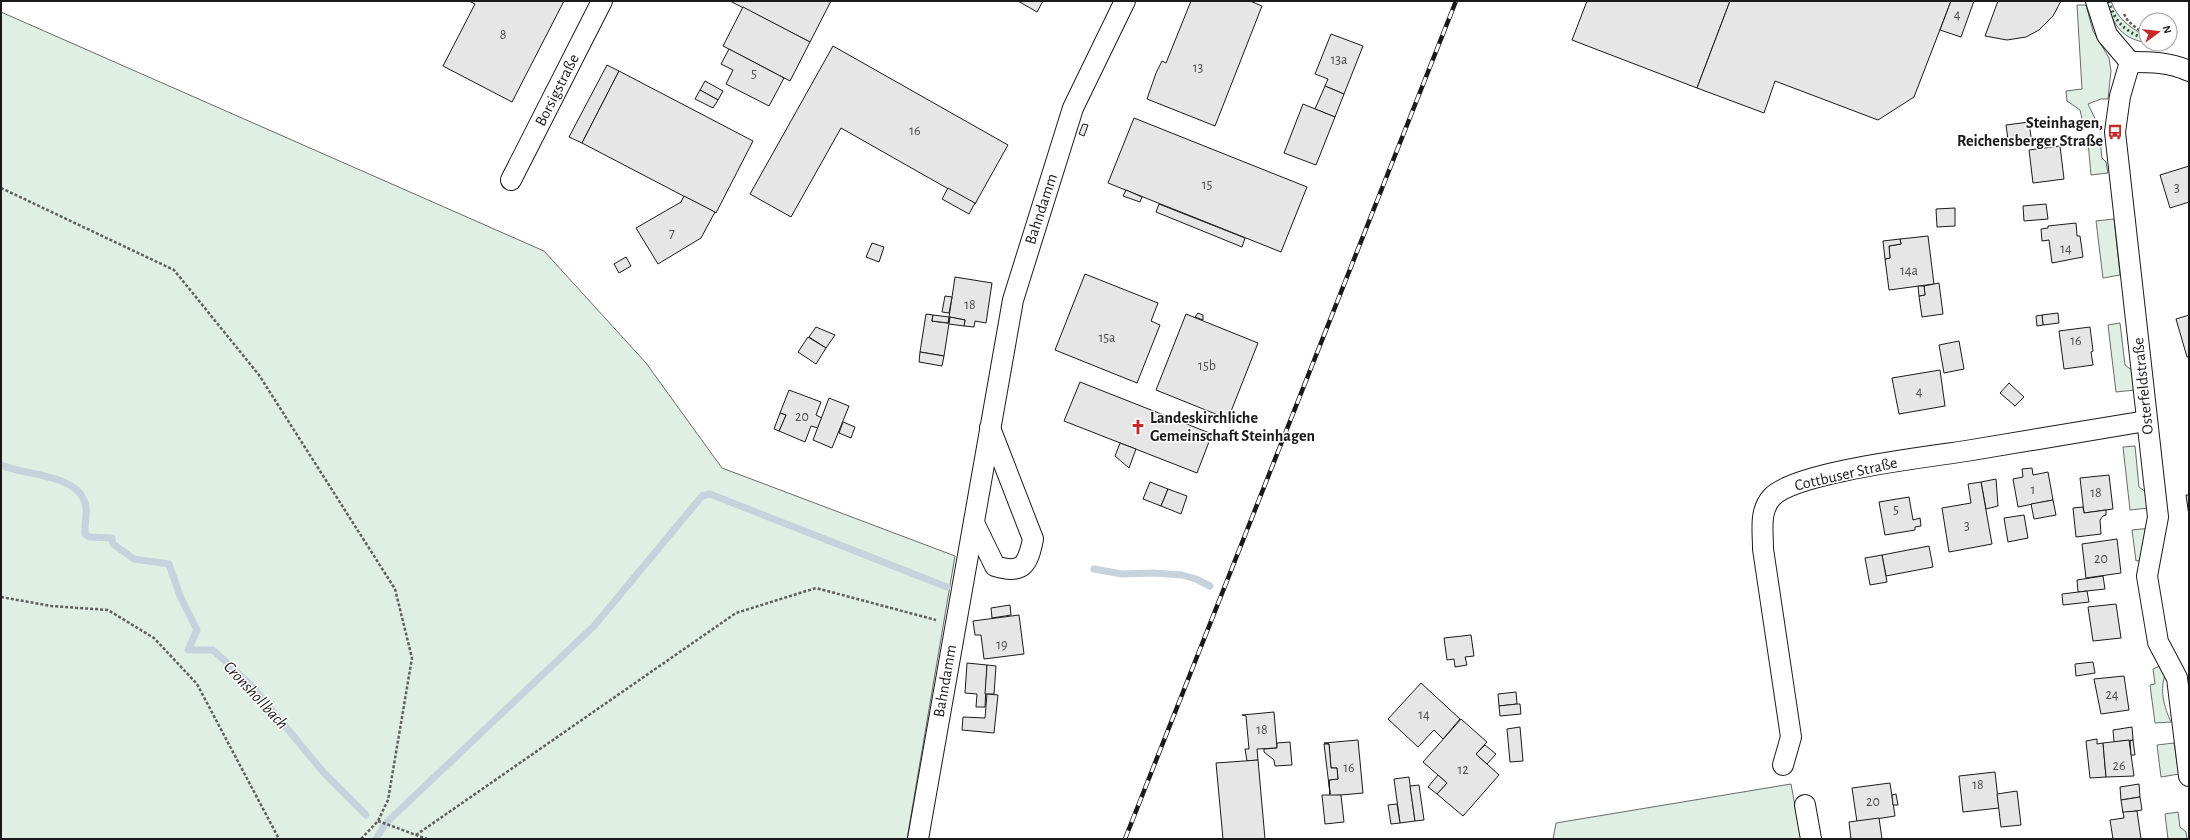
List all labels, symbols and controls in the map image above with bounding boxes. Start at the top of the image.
house number: 4 [1954,8,1961,22]
north arrow [2138,12,2178,52]
text: N [2161,24,2173,35]
house number: 8 [500,28,506,42]
street label: Borsigstraße [532,51,582,129]
house number: 13a [1330,53,1348,67]
house number: 13 [1193,61,1204,75]
house number: 5 [751,67,757,81]
place label: Steinhagen, Reichensberger Straße [1957,115,2103,149]
bus stop icon: Steinhagen, Reichensberger Straße [2106,123,2124,141]
house number: 16 [909,124,921,138]
street label: Bahndamm [1022,172,1060,246]
house number: 15 [1202,178,1212,192]
house number: 3 [2174,181,2180,195]
house number: 7 [669,226,675,240]
house number: 14 [2060,242,2072,256]
house number: 14a [1900,264,1919,278]
house number: 18 [964,298,976,312]
house number: 15a [1098,331,1116,345]
house number: 16 [2070,334,2082,348]
street label: Osterfeldstraße [2130,337,2156,435]
house number: 15b [1198,359,1216,373]
house number: 4 [1916,385,1923,399]
house number: 20 [795,410,809,424]
place label: Landeskirchliche Gemeinschaft Steinhagen [1150,410,1315,444]
church icon: Landeskirchliche Gemeinschaft Steinhagen [1129,418,1147,436]
street label: Cottbuser Straße [1793,454,1899,494]
house number: 1 [2031,483,2035,497]
house number: 18 [2090,486,2102,500]
house number: 5 [1893,503,1899,517]
house number: 3 [1964,519,1970,533]
house number: 20 [2094,552,2108,566]
house number: 19 [996,638,1008,652]
street label: Bahndamm [931,643,959,719]
water label: Cronshollbach [220,658,292,732]
house number: 24 [2105,688,2119,702]
house number: 14 [1418,708,1430,722]
house number: 18 [1256,723,1268,737]
house number: 26 [2113,759,2125,773]
house number: 16 [1343,761,1355,775]
house number: 12 [1457,763,1469,777]
house number: 18 [1972,778,1984,792]
house number: 20 [1866,795,1880,809]

